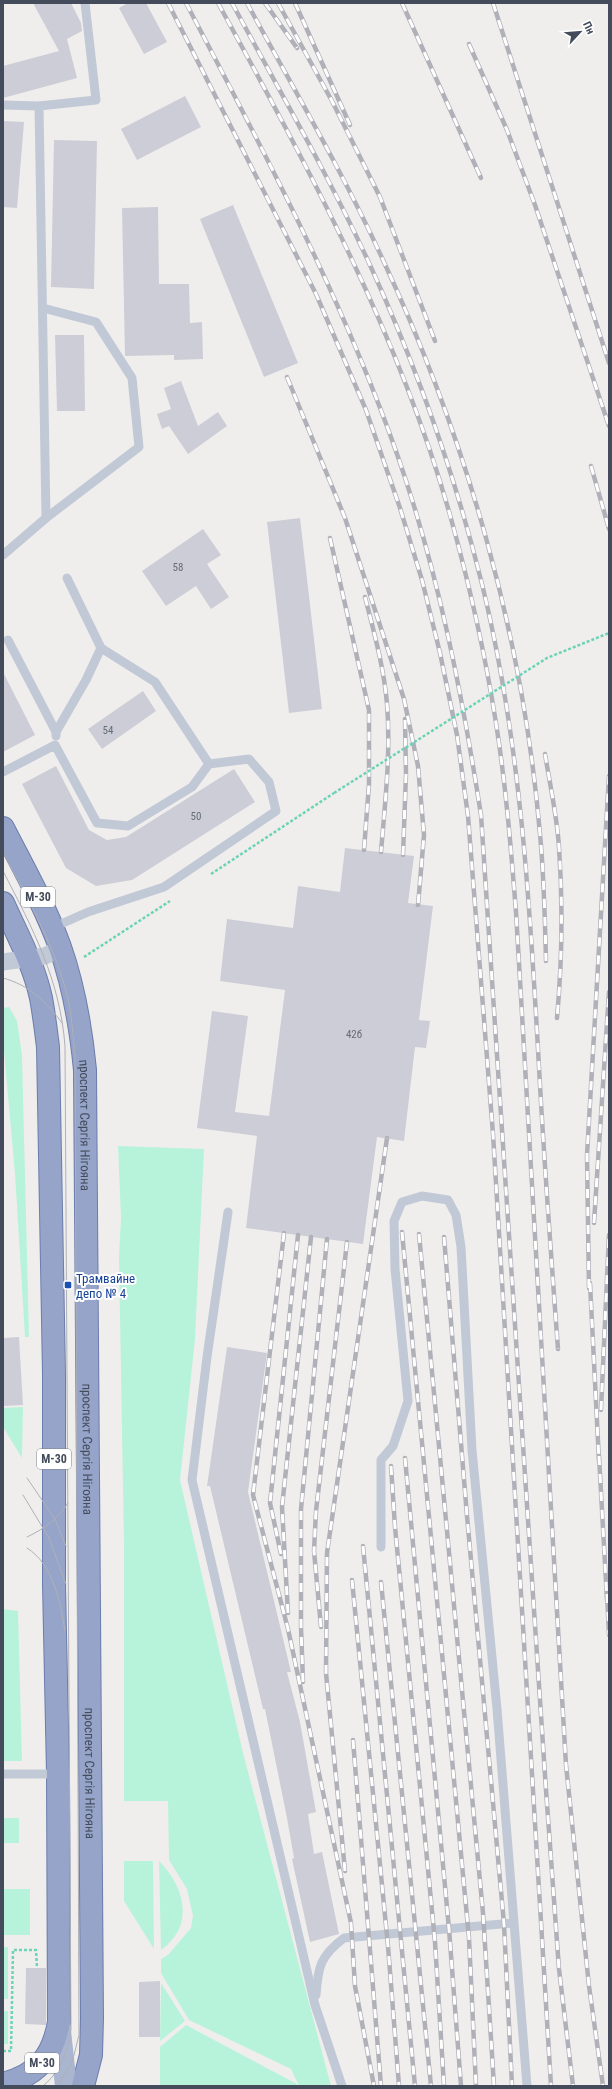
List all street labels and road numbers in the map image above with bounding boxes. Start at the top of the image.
road number: М-30 [21,887,55,907]
street label: проспект Сергія Нігояна [76,1059,93,1191]
street label: проспект Сергія Нігояна [80,1383,96,1515]
road number: М-30 [37,1449,71,1469]
street label: проспект Сергія Нігояна [82,1707,98,1839]
road number: М-30 [25,2053,59,2073]

